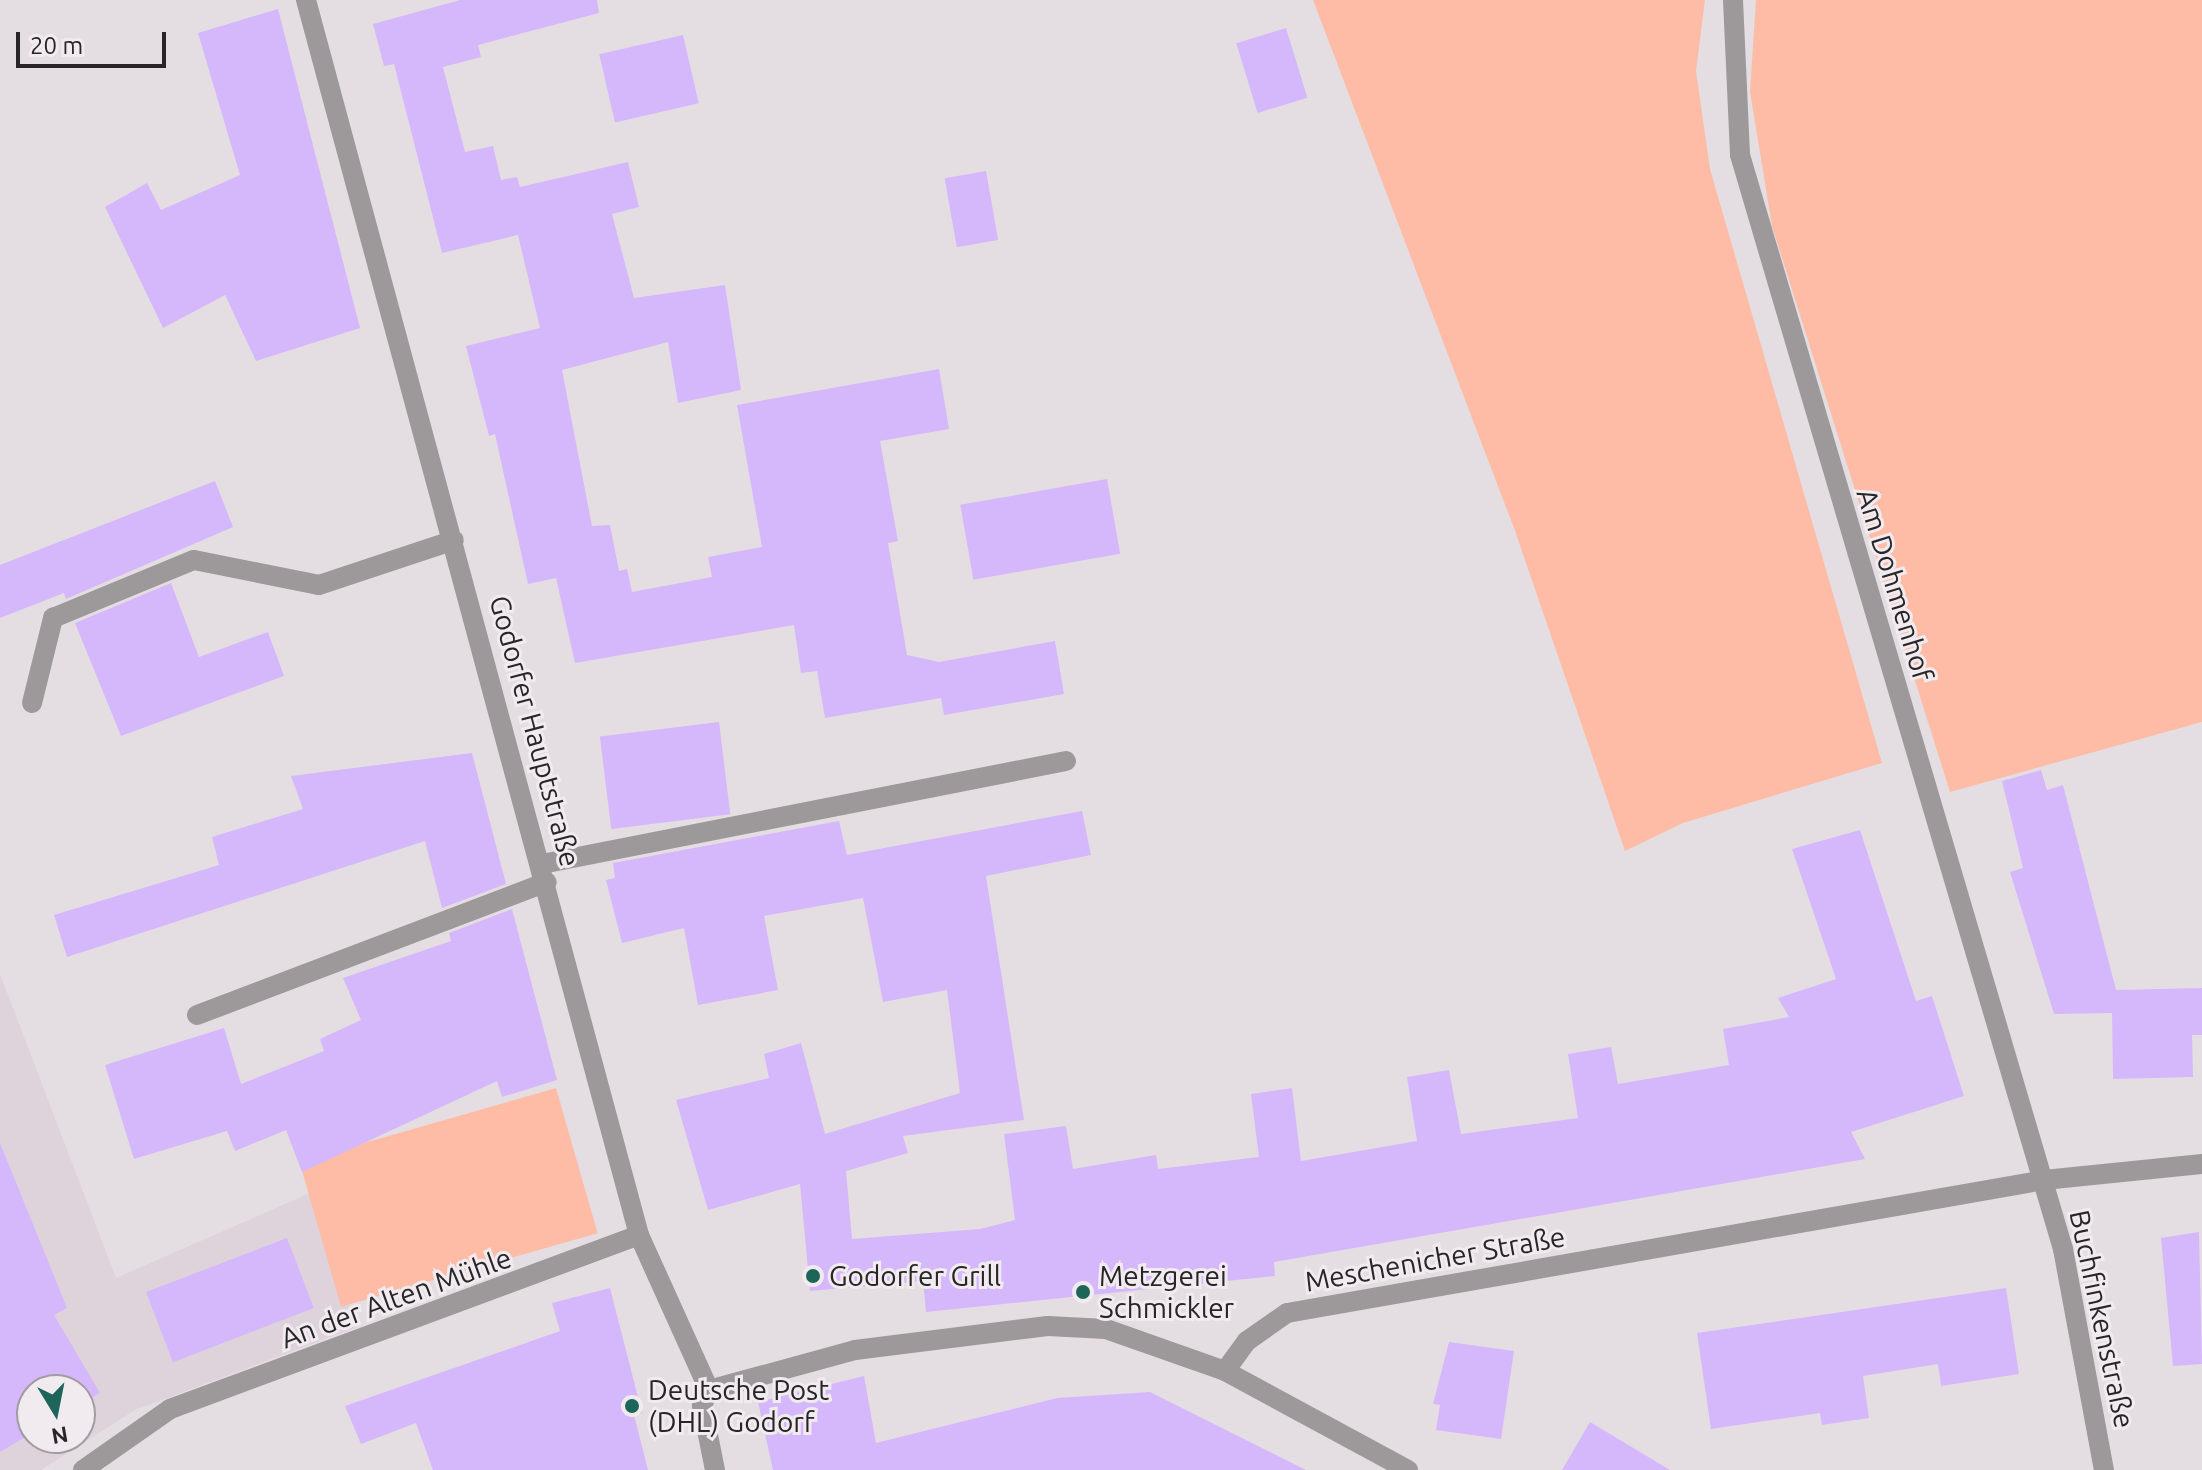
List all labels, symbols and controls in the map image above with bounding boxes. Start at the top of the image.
scale bar [20,16,170,66]
text: 20 m [30,32,83,59]
street label: Am Dohmenhof [1850,485,1940,685]
street label: Godorfer Hauptstraße [483,592,587,870]
street label: Buchfinkenstraße [2063,1207,2141,1431]
street label: Meschenicher Straße [1302,1220,1568,1298]
street label: An der Alten Mühle [276,1241,516,1355]
place label: Godorfer Grill [829,1259,1001,1293]
place label: Metzgerei Schmickler [1099,1259,1234,1325]
marker: Godorfer Grill [804,1267,822,1285]
marker: Metzgerei Schmickler [1074,1283,1092,1301]
place label: Deutsche Post (DHL) Godorf [648,1373,829,1439]
north arrow [16,1374,96,1454]
marker: Deutsche Post (DHL) Godorf [623,1397,641,1415]
text: N [50,1422,70,1450]

